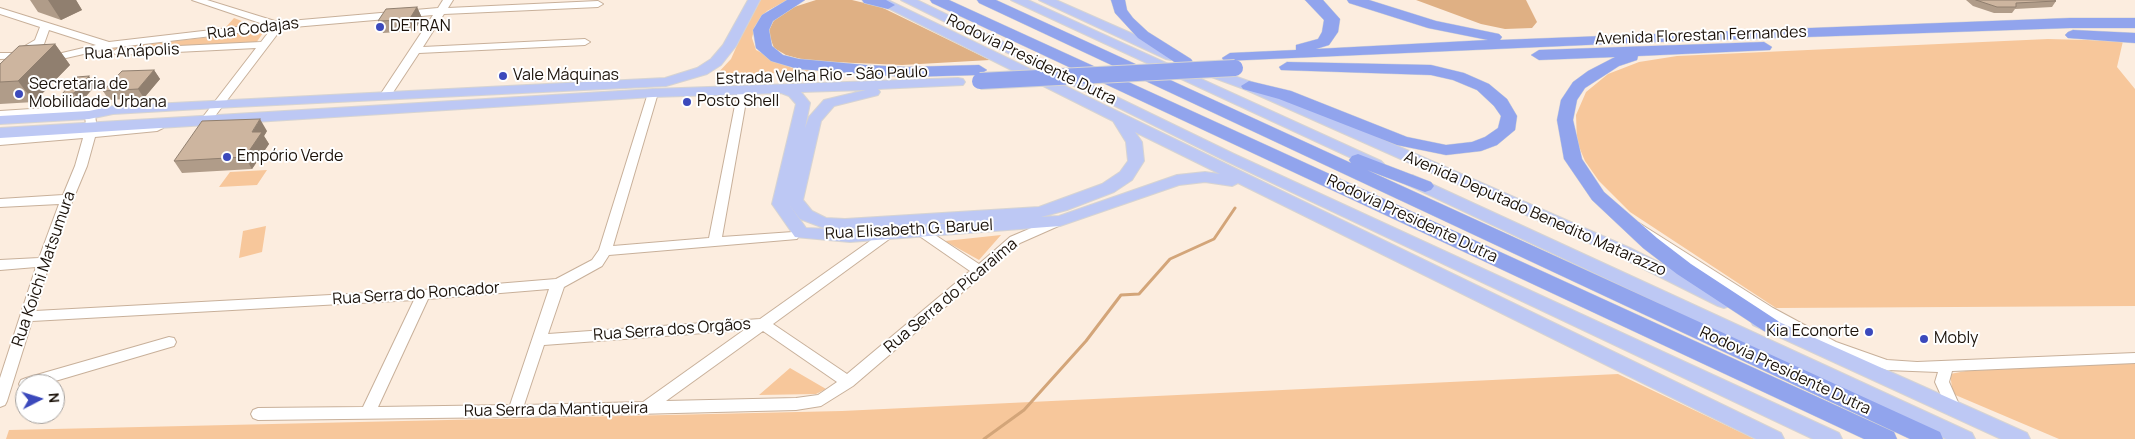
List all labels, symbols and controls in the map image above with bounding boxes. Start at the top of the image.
street label: Rodovia Presidente Dutra [943,10,1119,110]
street label: Rua Codajas [206,14,300,44]
place label: DETRAN [390,17,451,37]
marker: DETRAN [374,21,386,33]
street label: Avenida Florestan Fernandes [1595,23,1807,49]
street label: Rua Anápolis [84,40,180,64]
street label: Estrada Velha Rio - São Paulo [716,63,928,89]
place label: Vale Máquinas [513,66,619,86]
marker: Vale Máquinas [497,70,509,82]
place label: Secretaria de Mobilidade Urbana [29,75,167,113]
marker: Secretaria de Mobilidade Urbana [13,88,25,100]
place label: Posto Shell [697,92,779,112]
marker: Posto Shell [681,96,693,108]
place label: Empório Verde [237,147,343,167]
street label: Avenida Deputado Benedito Matarazzo [1401,147,1669,281]
marker: Empório Verde [221,151,233,163]
street label: Rodovia Presidente Dutra [1323,171,1501,267]
street label: Rua Koichi Matsumura [8,189,80,349]
street label: Rua Elisabeth G. Baruel [824,216,994,244]
street label: Rua Serra do Picaraima [880,235,1022,357]
street label: Rua Serra do Roncador [332,279,500,309]
street label: Rua Serra dos Orgãos [593,315,751,345]
place label: Kia Econorte [1766,322,1859,342]
street label: Rodovia Presidente Dutra [1696,323,1874,419]
marker: Kia Econorte [1863,326,1875,338]
place label: Mobly [1934,329,1979,349]
marker: Mobly [1918,333,1930,345]
north arrow [15,374,65,424]
text: N [45,392,64,404]
street label: Rua Serra da Mantiqueira [464,399,648,421]

